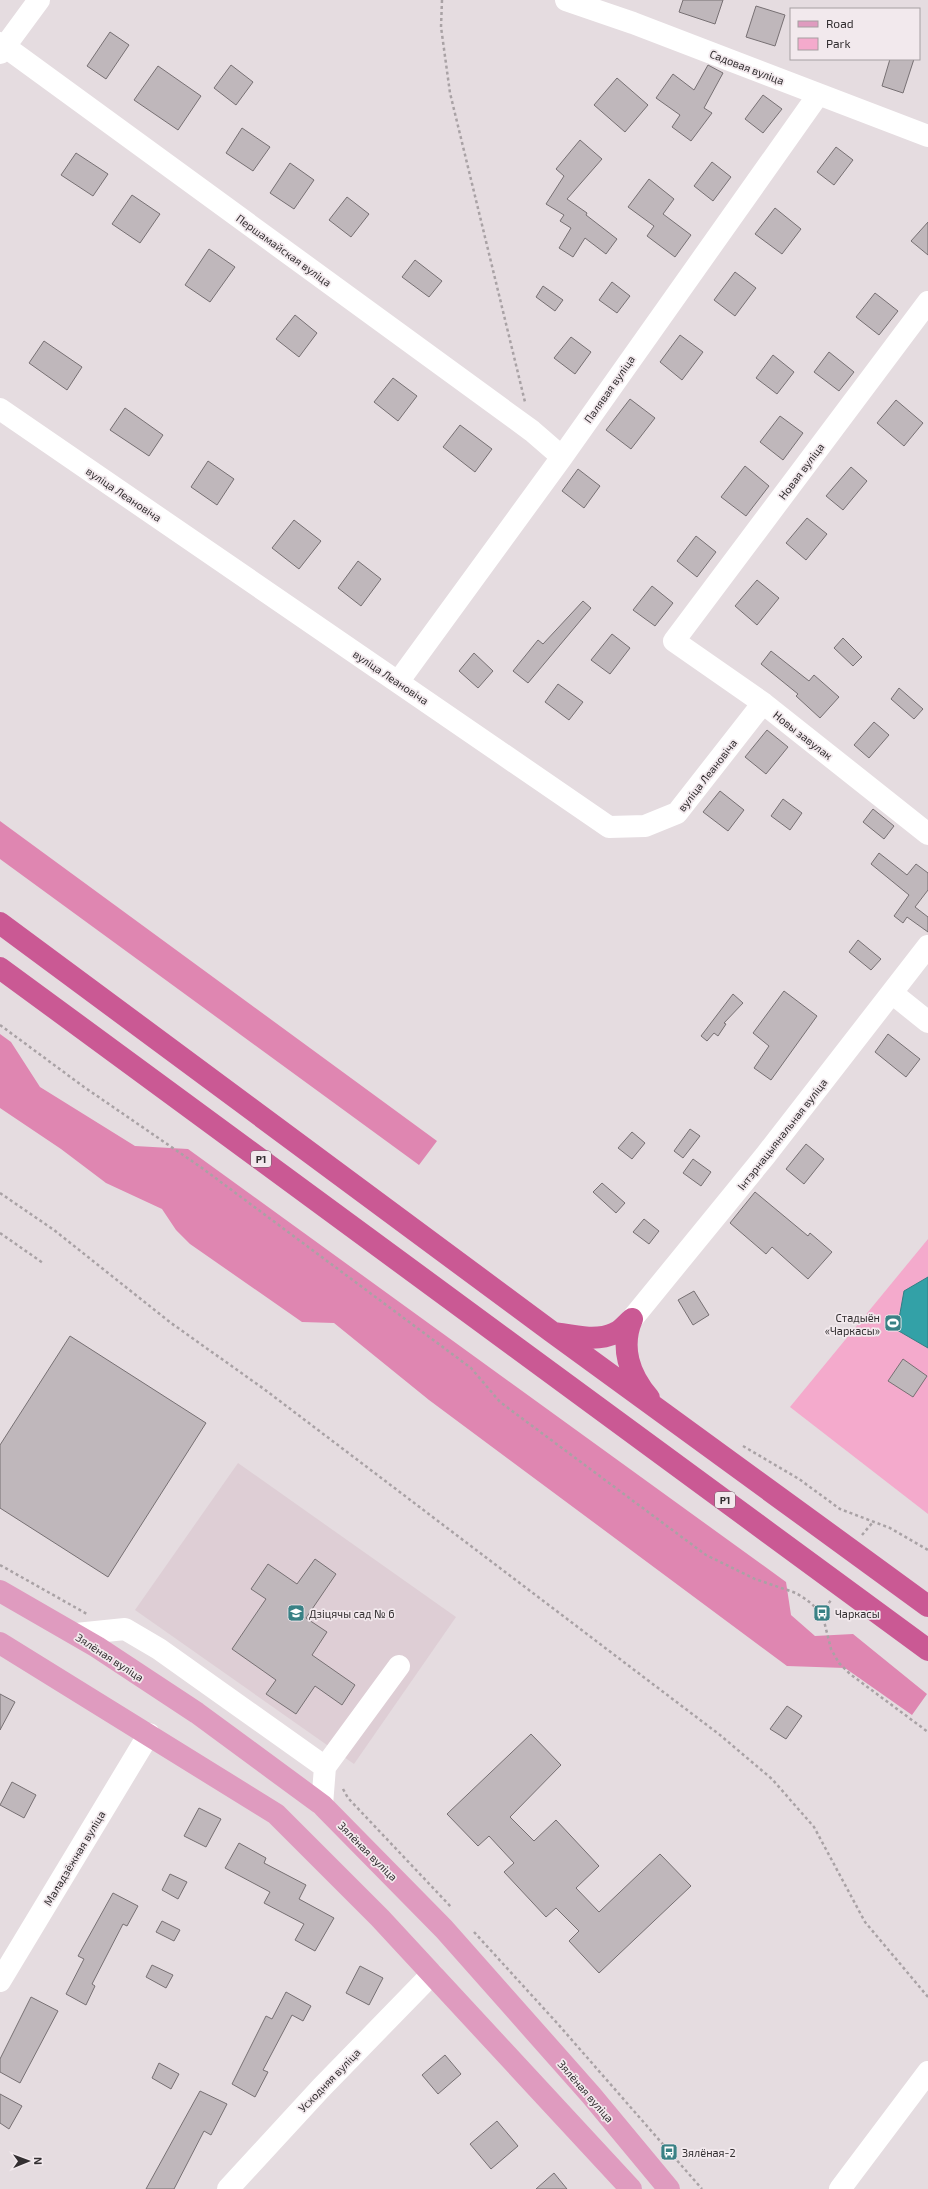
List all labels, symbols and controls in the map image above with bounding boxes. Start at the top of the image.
legend [790,8,920,60]
text: Road [826,16,854,30]
text: Park [826,36,851,50]
street label: Садовая вуліца [708,47,786,88]
street label: Першамайская вуліца [233,211,334,290]
street label: Палявая вуліца [581,353,638,426]
street label: Новая вуліца [776,440,827,502]
street label: вуліца Леановіча [83,464,164,525]
street label: вуліца Леановіча [350,647,431,708]
street label: Новы завулак [770,708,835,763]
street label: вуліца Леановіча [675,736,740,814]
street label: Інтэрнацыянальная вуліца [734,1076,830,1193]
road number: Р1 [251,1151,271,1167]
place label: Стадыён «Чаркасы» [825,1311,880,1337]
sports icon: Стадыён «Чаркасы» [883,1313,903,1333]
road number: Р1 [715,1492,735,1508]
school or university icon: Дзіцячы сад № 6 [286,1603,306,1623]
bus stop icon: Чаркасы [812,1603,832,1623]
place label: Дзіцячы сад № 6 [309,1607,394,1620]
place label: Чаркасы [835,1607,880,1620]
street label: Зялёная вуліца [73,1630,146,1685]
street label: Маладзёжная вуліца [41,1808,108,1908]
street label: Зялёная вуліца [335,1819,400,1884]
street label: Усходняя вуліца [295,2046,363,2115]
street label: Зялёная вуліца [555,2057,617,2125]
north arrow [8,2141,48,2181]
bus stop icon: Зялёная-2 [659,2142,679,2162]
place label: Зялёная-2 [682,2146,736,2159]
text: N [32,2157,45,2165]

